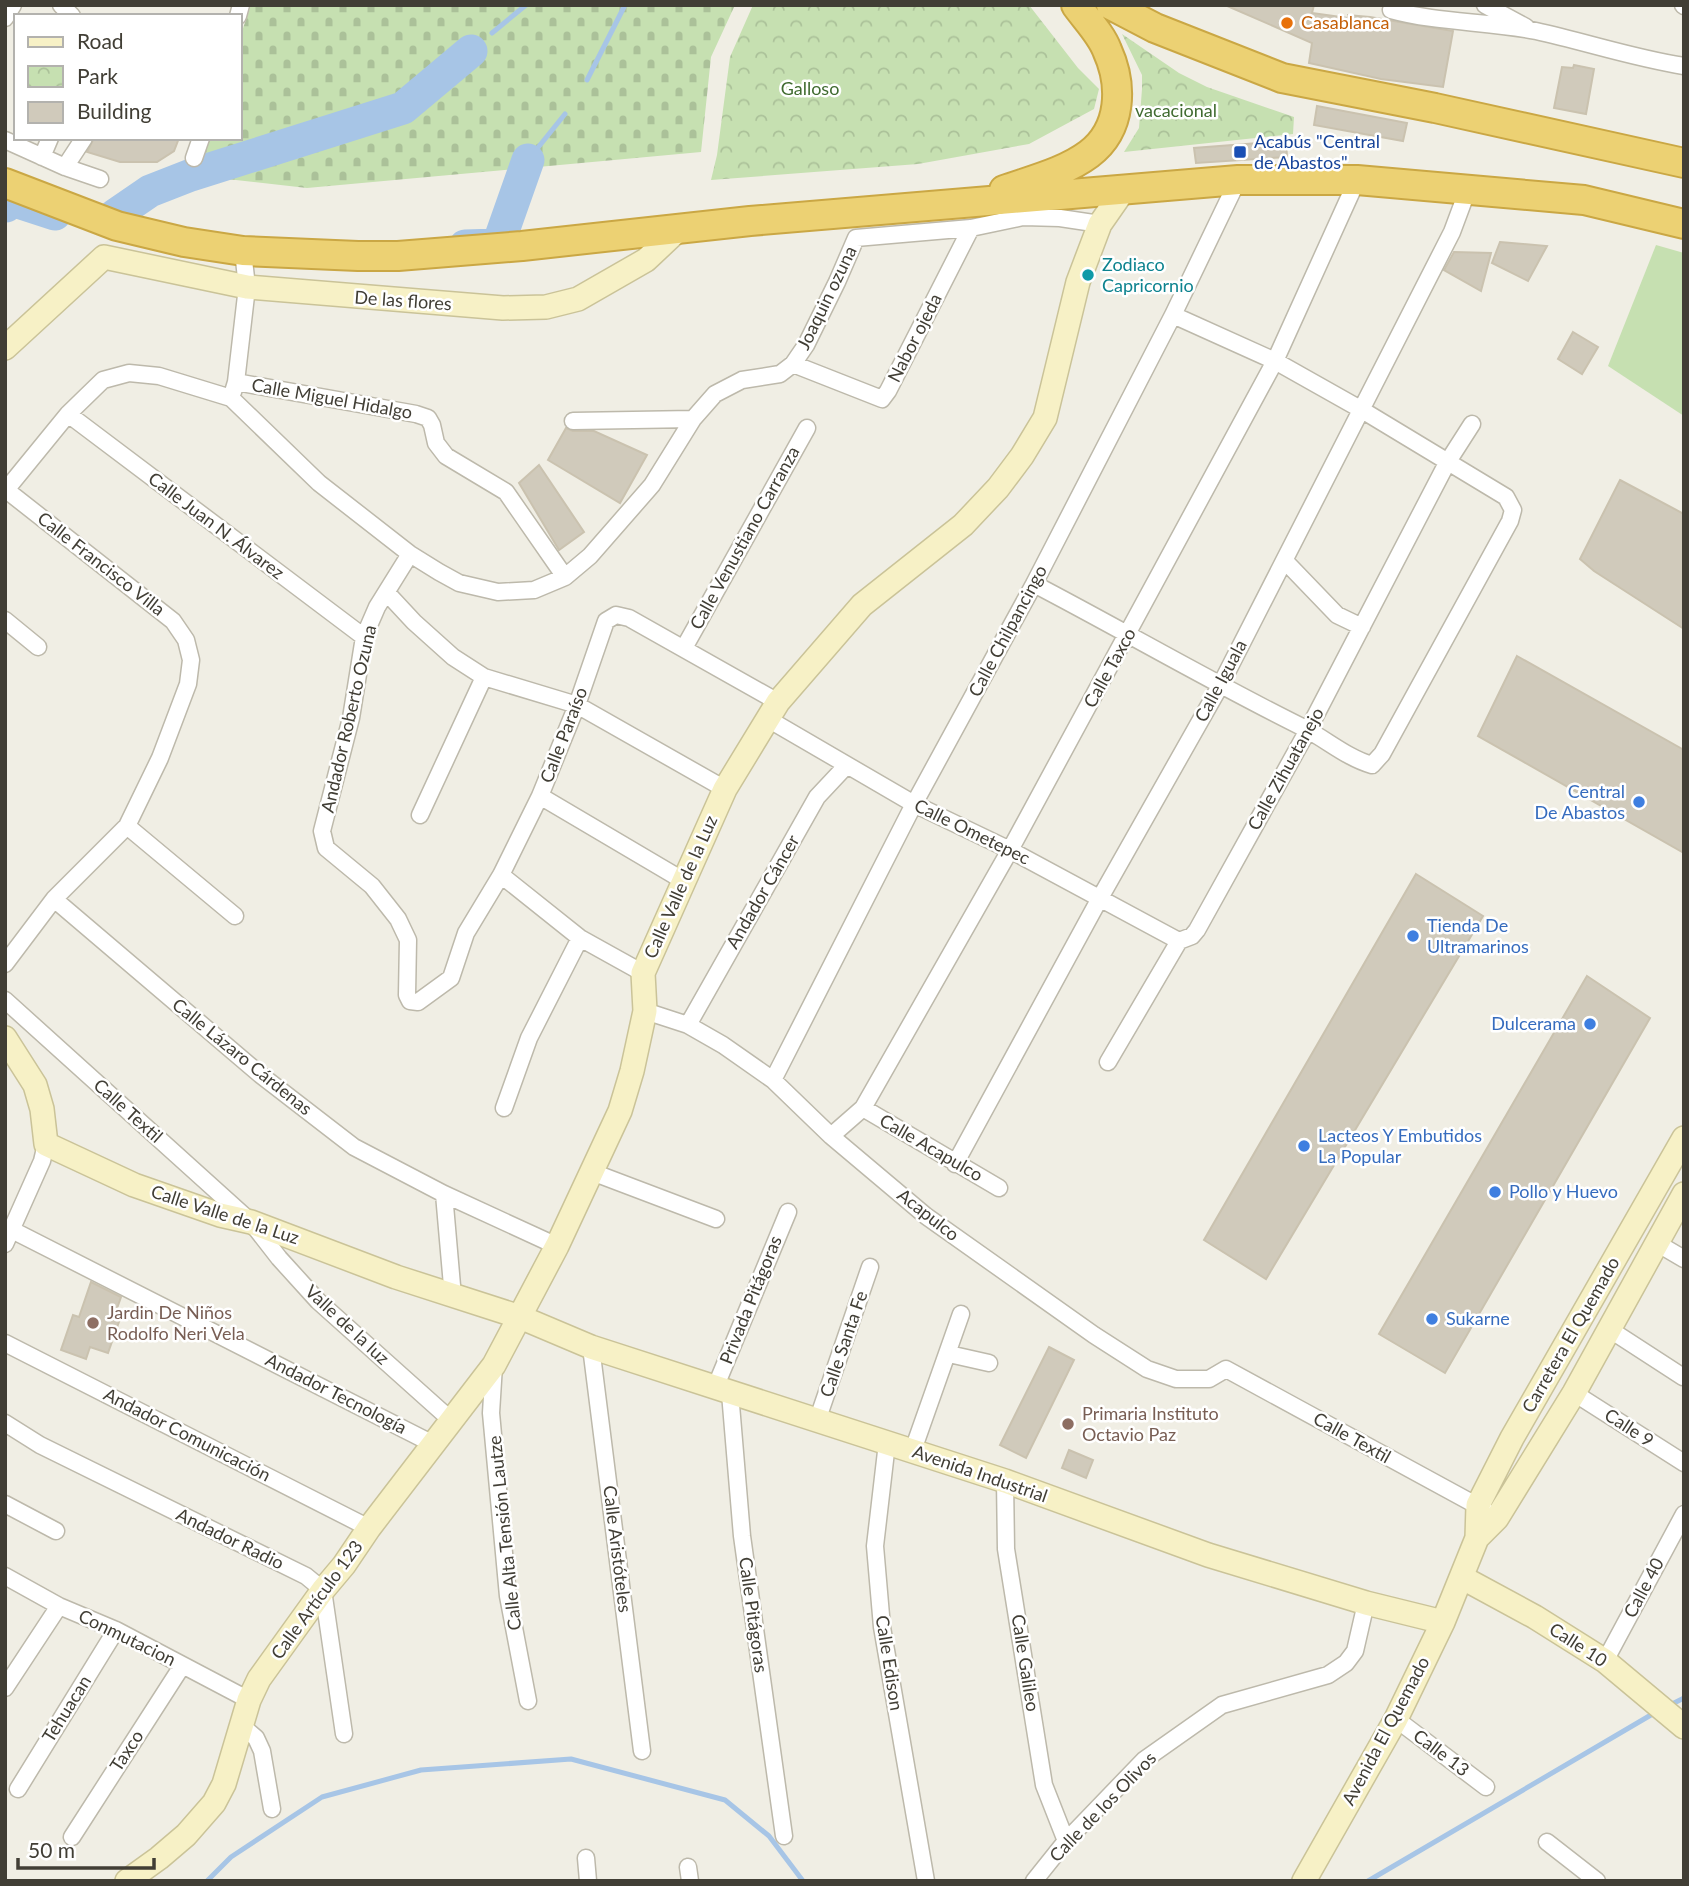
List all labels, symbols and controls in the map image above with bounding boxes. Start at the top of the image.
place label: Casablanca [1301,11,1390,33]
legend [14,14,242,140]
marker: Casablanca [1279,15,1295,31]
text: Road [77,28,124,53]
text: Park [77,63,118,88]
park label: Galloso [781,77,839,99]
text: Building [77,98,152,123]
park label: vacacional [1135,99,1217,121]
place label: Acabús "Central de Abastos" [1254,130,1380,173]
marker: Acabús "Central de Abastos" [1232,144,1248,160]
street label: Joaquin ozuna [792,242,861,353]
place label: Zodiaco Capricornio [1102,253,1194,296]
marker: Zodiaco Capricornio [1080,267,1096,283]
street label: De las flores [354,286,453,314]
street label: Nabor ojeda [882,290,946,386]
street label: Calle Miguel Hidalgo [250,373,414,423]
street label: Calle Venustiano Carranza [685,442,804,633]
street label: Calle Juan N. Álvarez [144,467,289,583]
street label: Calle Francisco Villa [34,507,170,620]
street label: Calle Chilpancingo [963,561,1051,700]
street label: Andador Roberto Ozuna [316,623,380,815]
street label: Calle Taxco [1078,624,1140,711]
street label: Calle Iguala [1189,636,1251,725]
street label: Calle Paraíso [535,684,591,786]
street label: Calle Zihuatanejo [1242,703,1328,834]
place label: Central De Abastos [1535,780,1625,823]
street label: Calle Ometepec [911,794,1034,869]
marker: Central De Abastos [1631,794,1647,810]
street label: Calle Valle de la Luz [639,812,722,962]
street label: Andador Cáncer [721,830,804,952]
place label: Tienda De Ultramarinos [1427,914,1529,957]
marker: Tienda De Ultramarinos [1405,928,1421,944]
street label: Calle Lázaro Cárdenas [168,993,317,1119]
place label: Dulcerama [1491,1012,1576,1034]
marker: Dulcerama [1582,1016,1598,1032]
street label: Calle Textil [90,1074,168,1147]
street label: Calle Acapulco [876,1109,987,1186]
place label: Lacteos Y Embutidos La Popular [1318,1124,1482,1167]
marker: Lacteos Y Embutidos La Popular [1296,1138,1312,1154]
street label: Calle Valle de la Luz [149,1180,302,1248]
place label: Pollo y Huevo [1509,1180,1618,1202]
street label: Acapulco [893,1183,964,1245]
marker: Pollo y Huevo [1487,1184,1503,1200]
street label: Privada Pitágoras [714,1232,786,1367]
street label: Carretera El Quemado [1517,1253,1624,1416]
street label: Valle de la luz [301,1280,394,1369]
street label: Calle Santa Fe [815,1288,872,1400]
place label: Jardin De Niños Rodolfo Neri Vela [107,1301,245,1344]
place label: Sukarne [1446,1307,1510,1329]
marker: Sukarne [1424,1311,1440,1327]
marker: Jardin De Niños Rodolfo Neri Vela [85,1315,101,1331]
street label: Andador Tecnología [262,1348,411,1438]
street label: Andador Comunicación [100,1382,275,1486]
place label: Primaria Instituto Octavio Paz [1082,1402,1219,1445]
street label: Calle 9 [1601,1403,1658,1451]
street label: Calle Textil [1310,1407,1395,1467]
marker: Primaria Instituto Octavio Paz [1060,1416,1076,1432]
street label: Calle Alta Tensión Lautze [483,1435,525,1632]
street label: Avenida Industrial [910,1440,1051,1506]
street label: Calle Aristóteles [599,1484,637,1614]
street label: Andador Radio [173,1503,288,1574]
street label: Calle Artículo 123 [266,1536,367,1663]
street label: Calle 40 [1618,1554,1668,1621]
street label: Calle Pitágoras [735,1556,773,1674]
street label: Conmutacion [75,1604,180,1670]
street label: Calle Galileo [1007,1613,1045,1713]
street label: Calle Edison [872,1614,908,1712]
street label: Calle 10 [1546,1617,1612,1671]
street label: Avenida El Quemado [1337,1653,1434,1809]
street label: Tehuacan [37,1671,95,1746]
street label: Calle 13 [1409,1724,1474,1780]
street label: Taxco [105,1726,148,1775]
street label: Calle de los Olivos [1044,1747,1161,1866]
scale bar [18,1826,154,1870]
text: 50 m [28,1837,75,1862]

